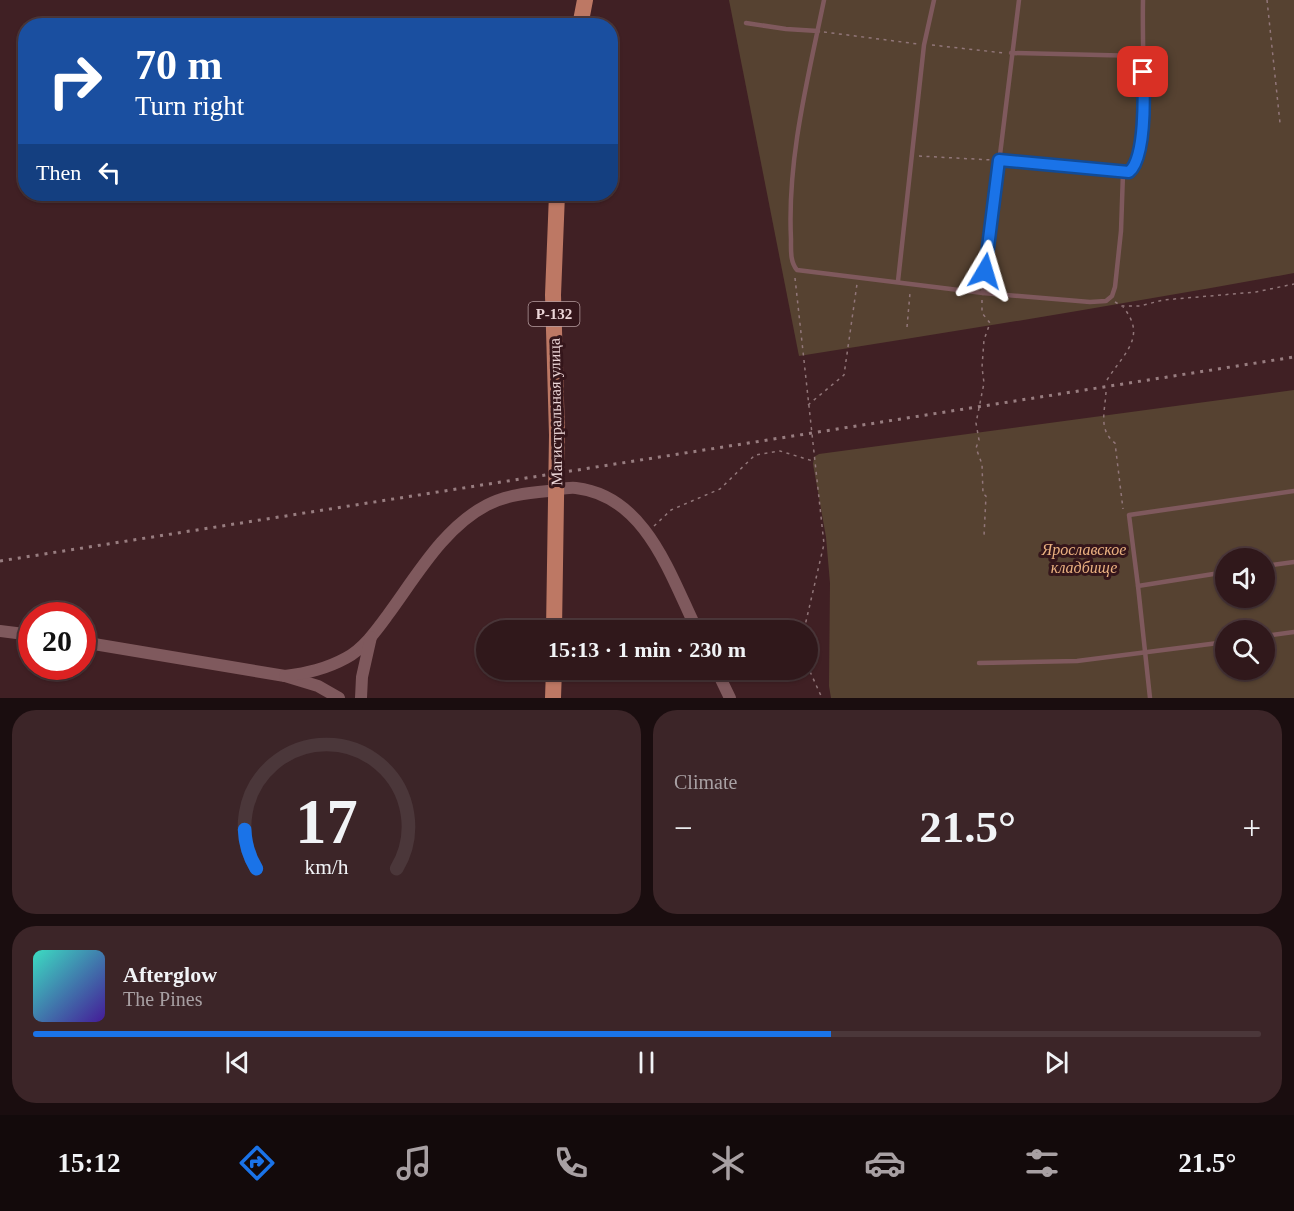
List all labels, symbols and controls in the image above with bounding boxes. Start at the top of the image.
icon: right [36,42,114,120]
text: 70 m [135,42,223,88]
pin [1117,46,1168,97]
icon: arrive [1126,55,1159,88]
text: Turn right [135,91,244,121]
icon: left [93,156,126,189]
text: Then [36,160,81,185]
position arrow [953,239,1017,303]
road number: Р-132 [528,302,580,326]
street label: Магистральная улица [546,338,566,486]
park label: Ярославское кладбище [1041,541,1126,577]
map controls [1215,548,1275,680]
button: sound [1215,548,1275,608]
speed limit sign: 20 [18,602,96,680]
button: search [1215,620,1275,680]
text: 15:13 · 1 min · 230 m [548,637,746,662]
text: Climate [674,771,737,793]
text: 17 [295,787,358,856]
text: 21.5° [919,802,1016,852]
text: − [674,810,693,846]
text: + [1242,810,1261,846]
text: km/h [304,855,349,879]
text: Afterglow [123,962,217,987]
text: The Pines [123,988,202,1010]
icon: previous [221,1046,254,1079]
icon: pause [630,1046,663,1079]
icon: next [1040,1046,1073,1079]
icon: directions [236,1142,278,1184]
icon: music [393,1142,435,1184]
icon: phone [550,1142,592,1184]
icon: climate [707,1142,749,1184]
icon: car [864,1142,906,1184]
icon: filters [1021,1142,1063,1184]
text: 15:12 [58,1148,121,1178]
text: 21.5° [1178,1148,1236,1178]

